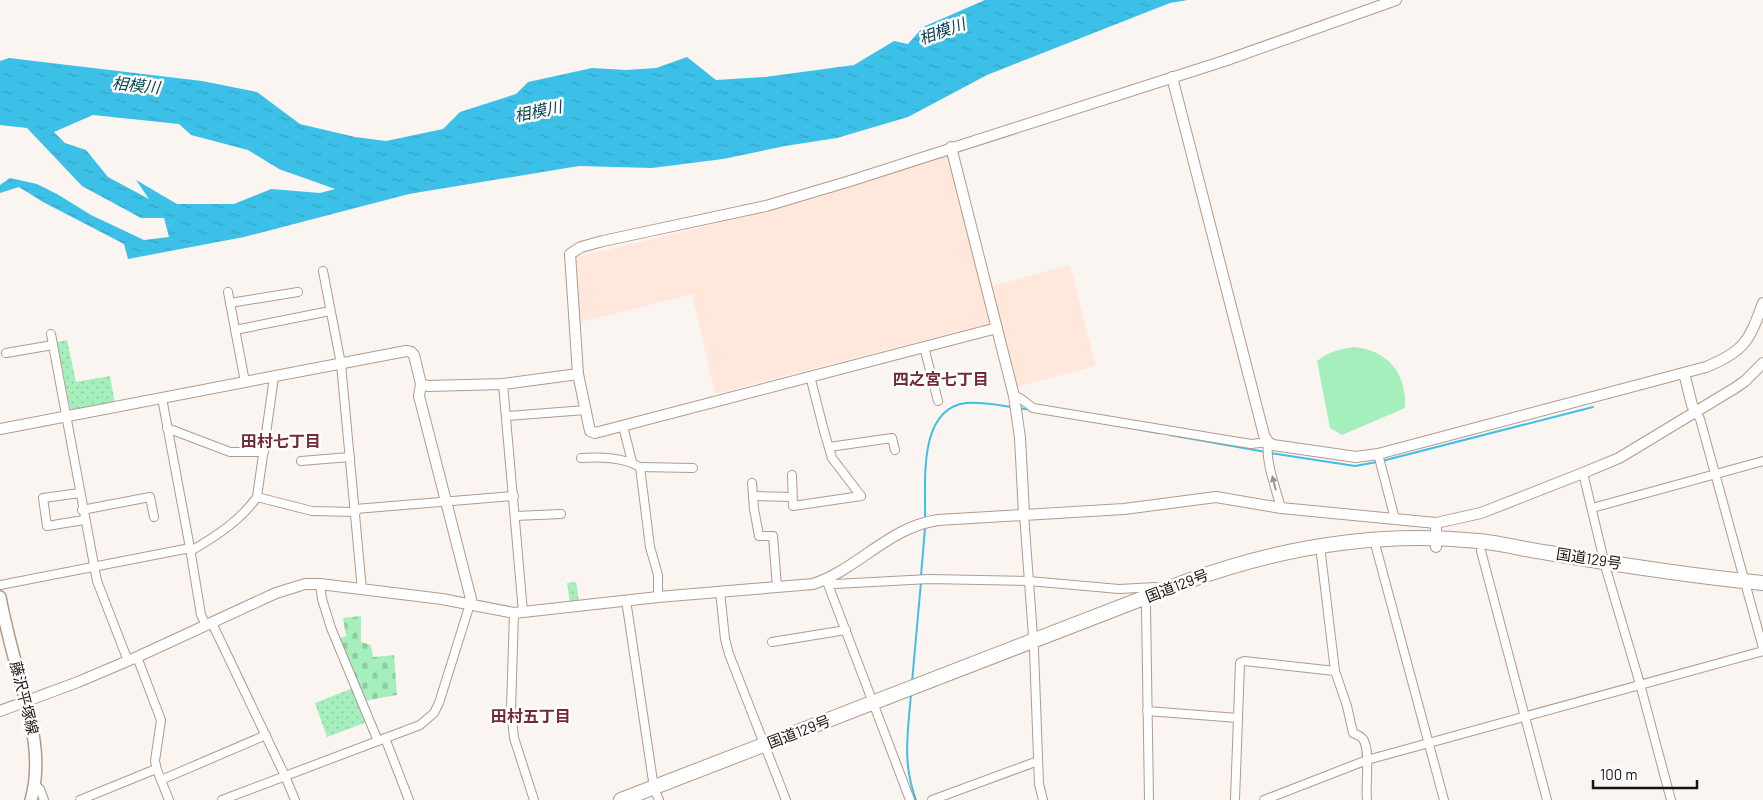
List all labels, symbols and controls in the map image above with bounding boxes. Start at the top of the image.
water label: 相模川 [916,13,970,48]
water label: 相模川 [111,73,163,97]
water label: 相模川 [512,96,565,125]
district label: 四之宮七丁目 [893,369,989,388]
district label: 田村七丁目 [241,431,321,450]
one-way arrow [1270,476,1278,491]
street label: 国道129号 [1555,544,1623,572]
street label: 国道129号 [1143,565,1211,605]
street label: 藤沢平塚線 [7,659,43,736]
district label: 田村五丁目 [491,706,571,725]
street label: 国道129号 [765,711,833,751]
scale bar [1593,758,1697,790]
text: 100 m [1600,765,1638,783]

